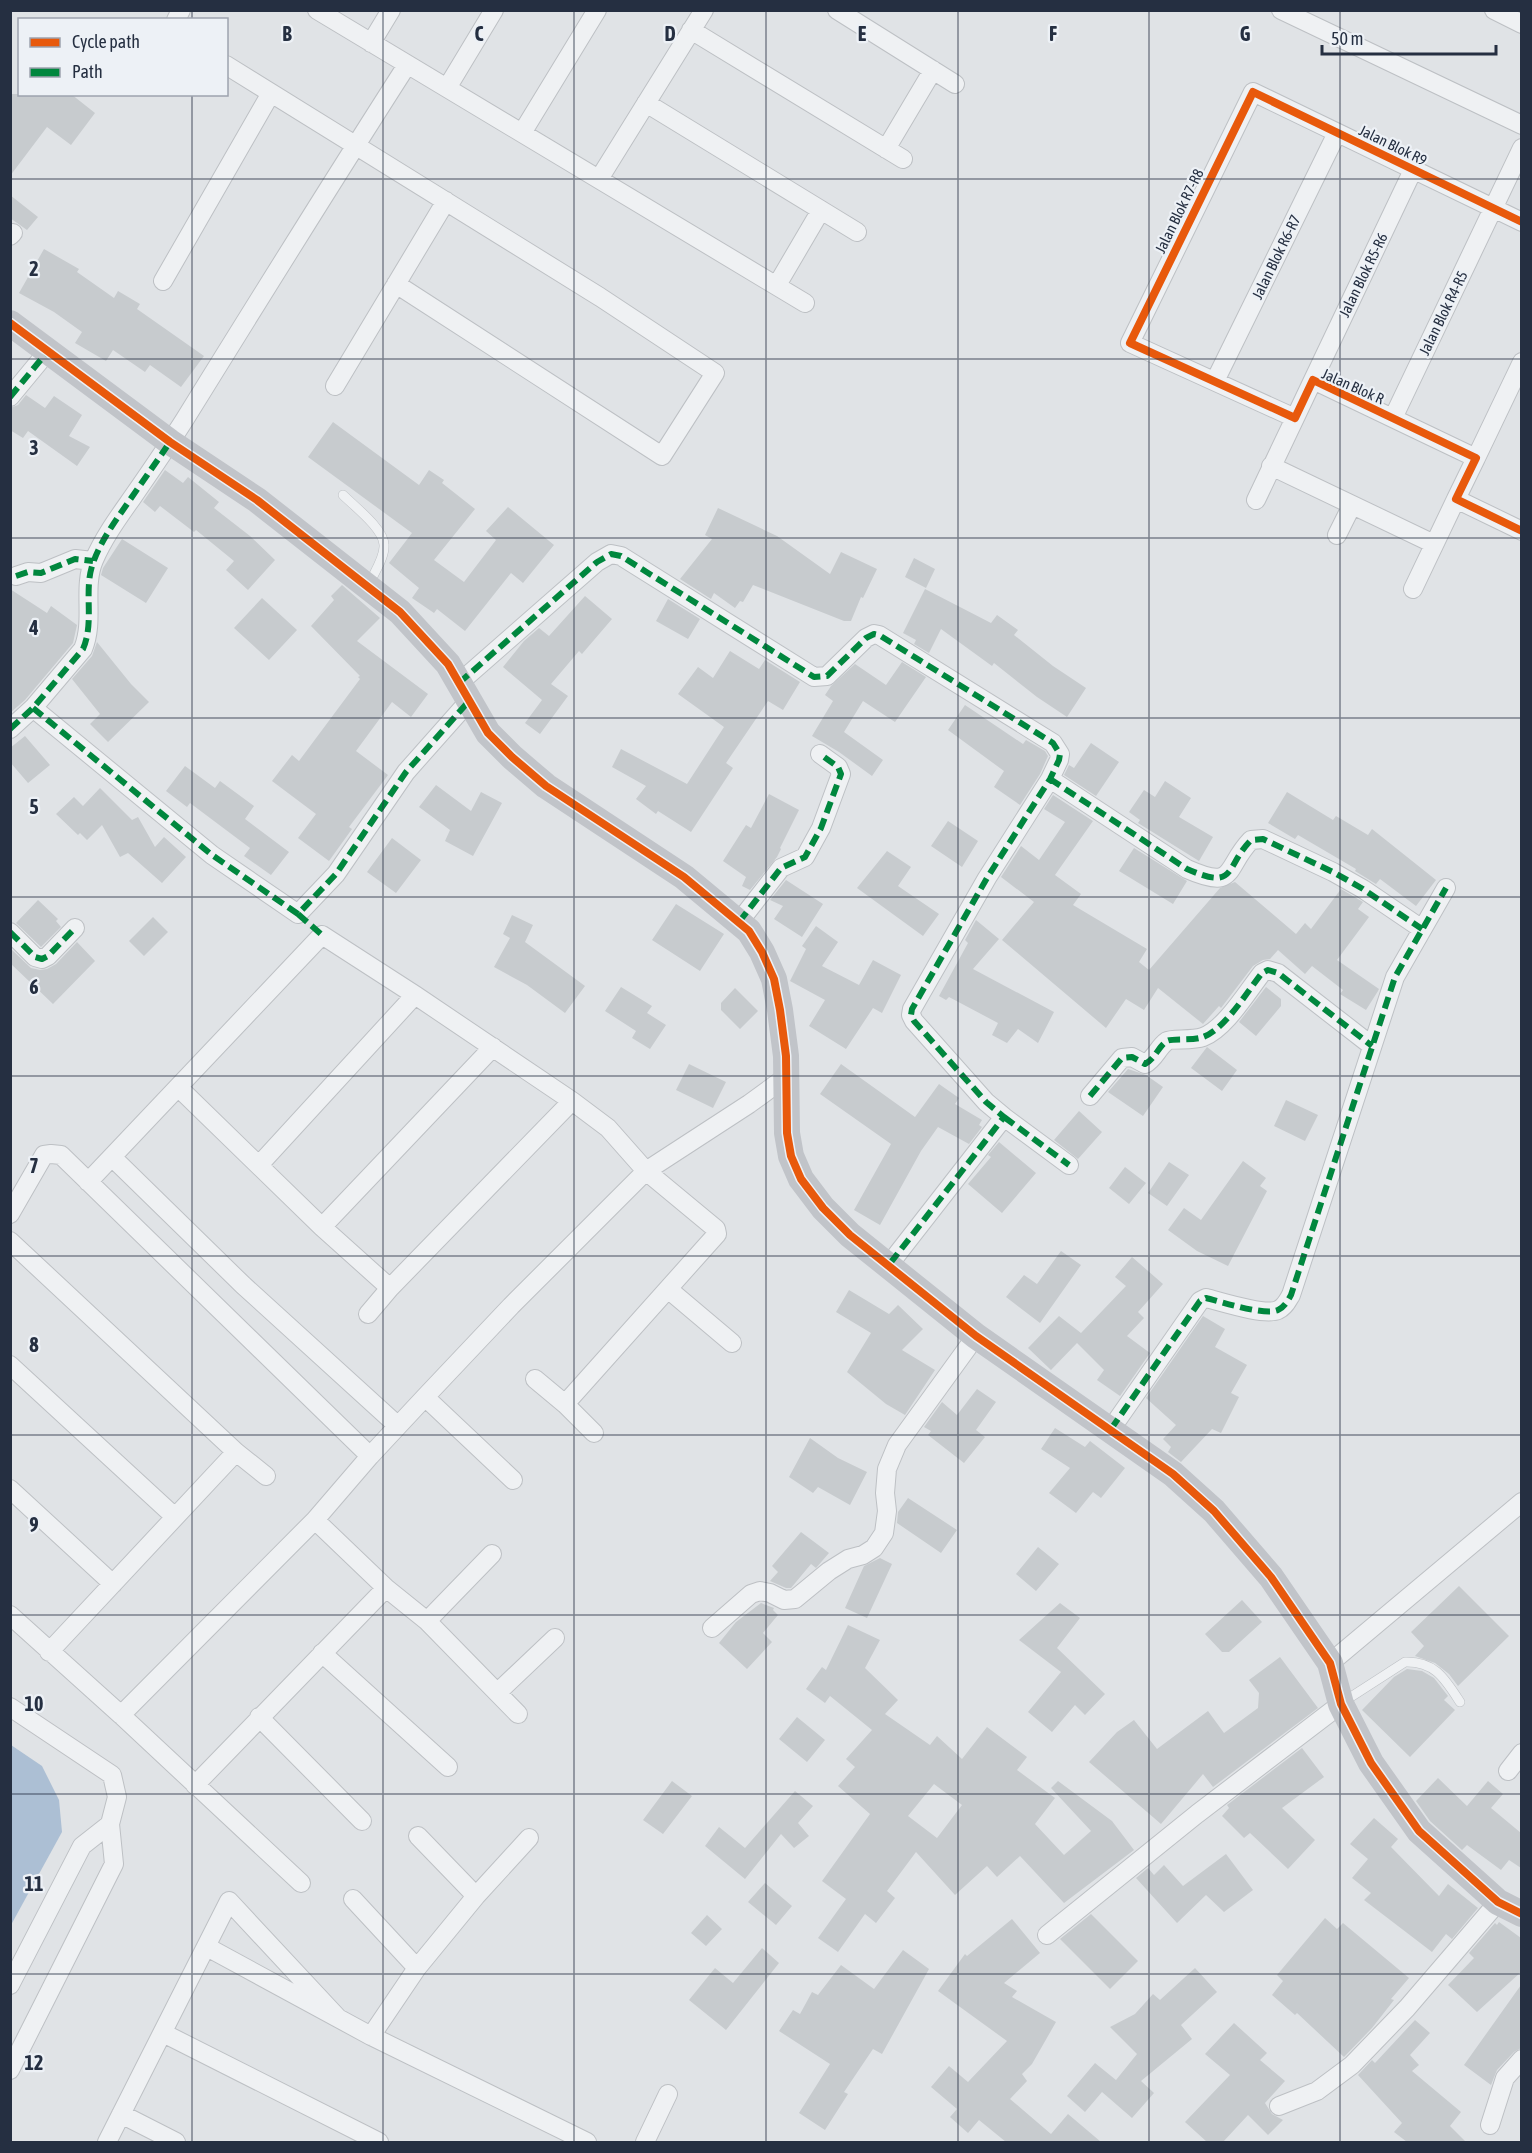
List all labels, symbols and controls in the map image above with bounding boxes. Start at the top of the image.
legend [18,18,228,96]
scale bar [1322,18,1496,56]
text: B [282,22,292,45]
text: C [475,22,484,45]
text: D [664,22,676,45]
text: E [858,22,867,45]
text: F [1049,22,1057,45]
text: G [1240,22,1251,45]
text: 50 m [1331,28,1363,49]
text: Cycle path [72,31,140,52]
text: Path [72,61,103,82]
street label: Jalan Blok R9 [1356,121,1430,169]
street label: Jalan Blok R7-R8 [1151,166,1207,256]
street label: Jalan Blok R6-R7 [1248,212,1304,302]
street label: Jalan Blok R5-R6 [1335,230,1391,320]
text: 2 [29,257,39,280]
street label: Jalan Blok R4-R5 [1415,268,1471,358]
street label: Jalan Blok R [1319,365,1387,407]
text: 3 [29,436,39,459]
text: 4 [28,616,39,639]
text: 5 [29,795,39,818]
text: 6 [29,975,39,998]
text: 7 [29,1154,39,1177]
text: 8 [29,1333,39,1356]
text: 9 [29,1513,39,1536]
text: 10 [25,1692,43,1715]
text: 11 [25,1872,43,1895]
text: 12 [25,2051,43,2074]

